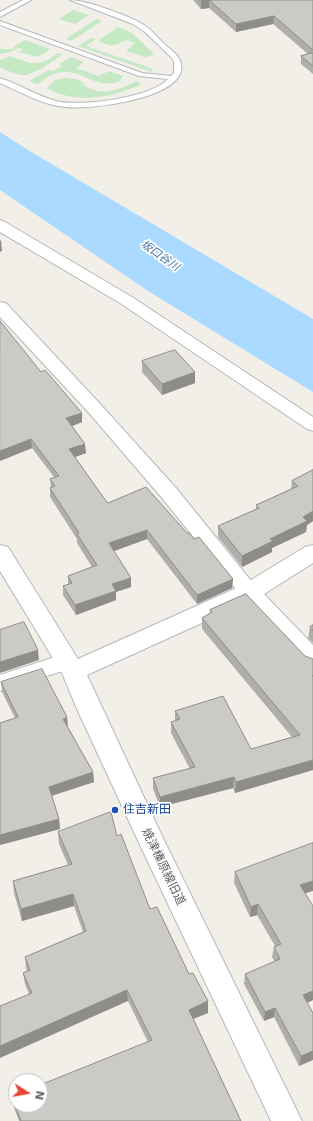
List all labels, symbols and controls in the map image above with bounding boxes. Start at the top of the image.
water label: 坂口谷川 [138,238,182,274]
place label: 住吉新田 [123,803,171,817]
marker: 住吉新田 [110,805,120,815]
street label: 焼津榛原線旧道 [138,826,188,908]
north arrow [8,1073,48,1113]
text: N [32,1089,47,1101]

